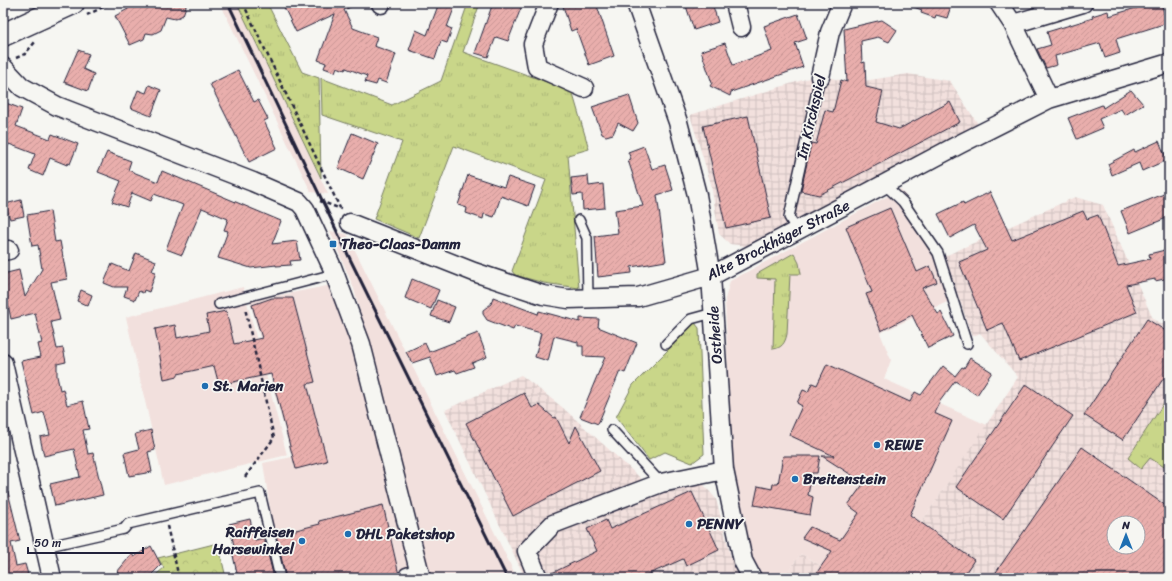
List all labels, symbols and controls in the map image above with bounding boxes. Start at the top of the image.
street label: Im Kirchspiel [788,71,834,163]
street label: Alte Brockhäger Straße [701,192,855,288]
place label: Theo-Claas-Damm [341,231,461,257]
marker: Theo-Claas-Damm [328,239,338,249]
street label: Ostheide [700,305,730,365]
place label: St. Marien [212,373,284,399]
marker: St. Marien [200,381,210,391]
place label: REWE [884,432,924,458]
marker: REWE [872,440,882,450]
place label: Breitenstein [803,466,887,492]
marker: Breitenstein [790,474,800,484]
place label: PENNY [697,511,745,537]
north arrow [1106,515,1146,555]
text: N [1121,516,1130,535]
place label: Raiffeisen Harsewinkel [212,519,295,562]
marker: PENNY [684,519,694,529]
place label: DHL Paketshop [356,521,455,547]
scale bar [28,529,143,555]
marker: DHL Paketshop [343,529,353,539]
text: 50 m [34,532,61,554]
marker: Raiffeisen Harsewinkel [297,536,307,546]

